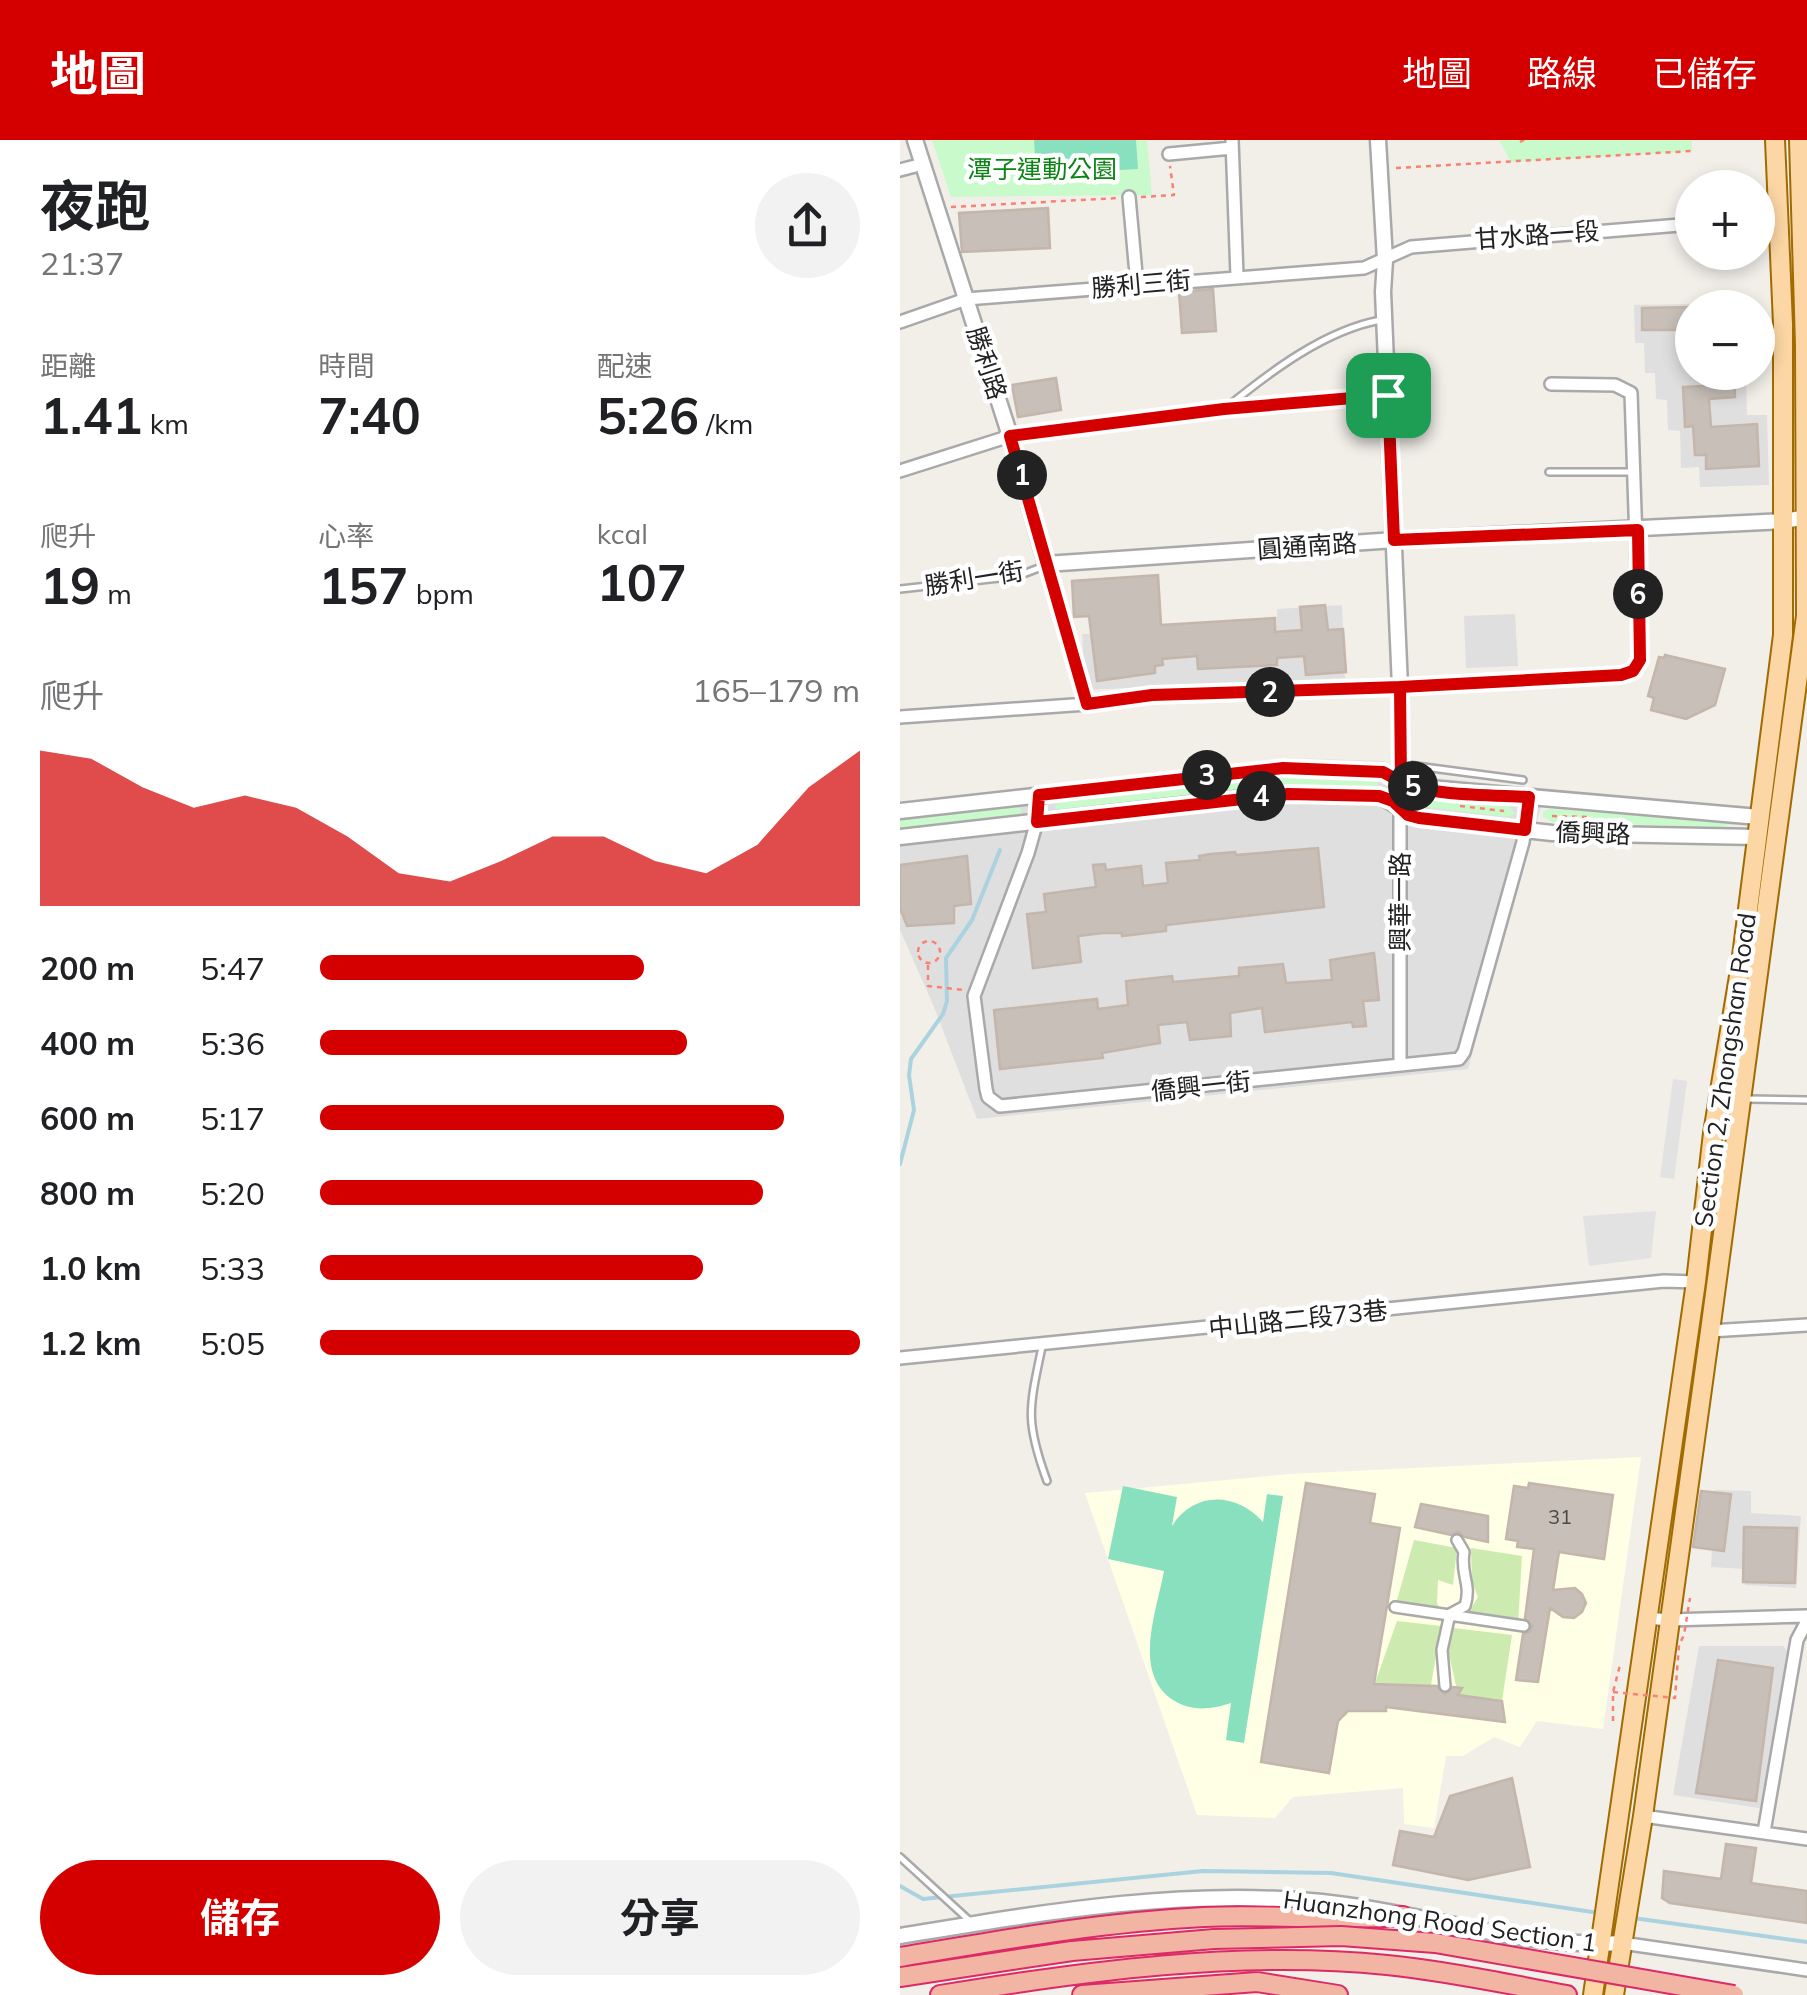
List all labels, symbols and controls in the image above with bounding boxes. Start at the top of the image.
text: 地圖 [50,43,146,103]
text: 地圖 [1402,51,1472,95]
text: 路線 [1527,51,1597,95]
text: 已儲存 [1652,51,1757,95]
park label: 潭子運動公園 [967,153,1117,184]
map controls [1675,170,1775,390]
button: + [1675,170,1775,270]
text: 夜跑 [40,171,150,240]
button: share [755,173,860,278]
street label: 甘水路一段 [1474,215,1600,254]
text: 21:37 [40,243,124,283]
street label: 勝利三街 [1090,264,1192,303]
button: − [1675,290,1775,390]
street label: 勝利路 [961,322,1014,403]
text: 距離 [40,348,96,383]
text: 時間 [318,348,374,383]
text: 配速 [597,348,653,383]
pin [1346,353,1431,438]
icon: arrive [1361,368,1416,423]
text: 1.41 [40,384,142,447]
text: 7:40 [318,384,421,447]
text: 5:26 [597,384,699,447]
text: km [142,406,189,441]
text: /km [699,406,753,441]
pin: 1 [997,450,1047,500]
text: 1 [1014,457,1030,492]
text: kcal [597,516,648,551]
text: 爬升 [40,518,96,553]
text: 心率 [318,518,374,553]
street label: 圓通南路 [1256,527,1358,564]
text: 107 [597,551,687,614]
text: 19 [40,554,100,617]
text: 157 [318,554,408,617]
street label: 勝利一街 [922,554,1026,601]
pin: 6 [1613,569,1663,619]
text: m [100,576,132,611]
text: bpm [408,576,474,611]
text: 6 [1630,576,1646,611]
pin: 2 [1245,667,1295,717]
text: 165–179 m [692,670,860,710]
text: 2 [1262,674,1278,709]
text: 爬升 [40,675,104,715]
pin: 3 [1182,750,1232,800]
text: 3 [1199,757,1215,792]
pin: 5 [1388,761,1438,811]
text: 5 [1405,768,1421,803]
pin: 4 [1236,771,1286,821]
text: 4 [1253,778,1269,813]
street label: 僑興路 [1555,816,1631,849]
street label: 興華一路 [1384,852,1415,952]
street label: Section 2, Zhongshan Road [1687,911,1762,1229]
text: 200 m [40,948,135,988]
text: 5:47 [200,948,265,988]
text: 400 m [40,1023,135,1063]
text: 5:36 [200,1023,265,1063]
street label: 僑興一街 [1150,1065,1252,1106]
text: 600 m [40,1098,135,1138]
text: 5:17 [200,1098,265,1138]
text: 800 m [40,1173,135,1213]
text: 5:20 [200,1173,265,1213]
text: 1.0 km [40,1248,142,1288]
text: 5:33 [200,1248,265,1288]
street label: 中山路二段73巷 [1207,1294,1389,1343]
text: 1.2 km [40,1323,142,1363]
text: 5:05 [200,1323,265,1363]
house number: 31 [1548,1504,1572,1529]
button: 儲存 [40,1860,440,1975]
button: 分享 [460,1860,860,1975]
street label: Huanzhong Road Section 1 [1281,1883,1599,1958]

